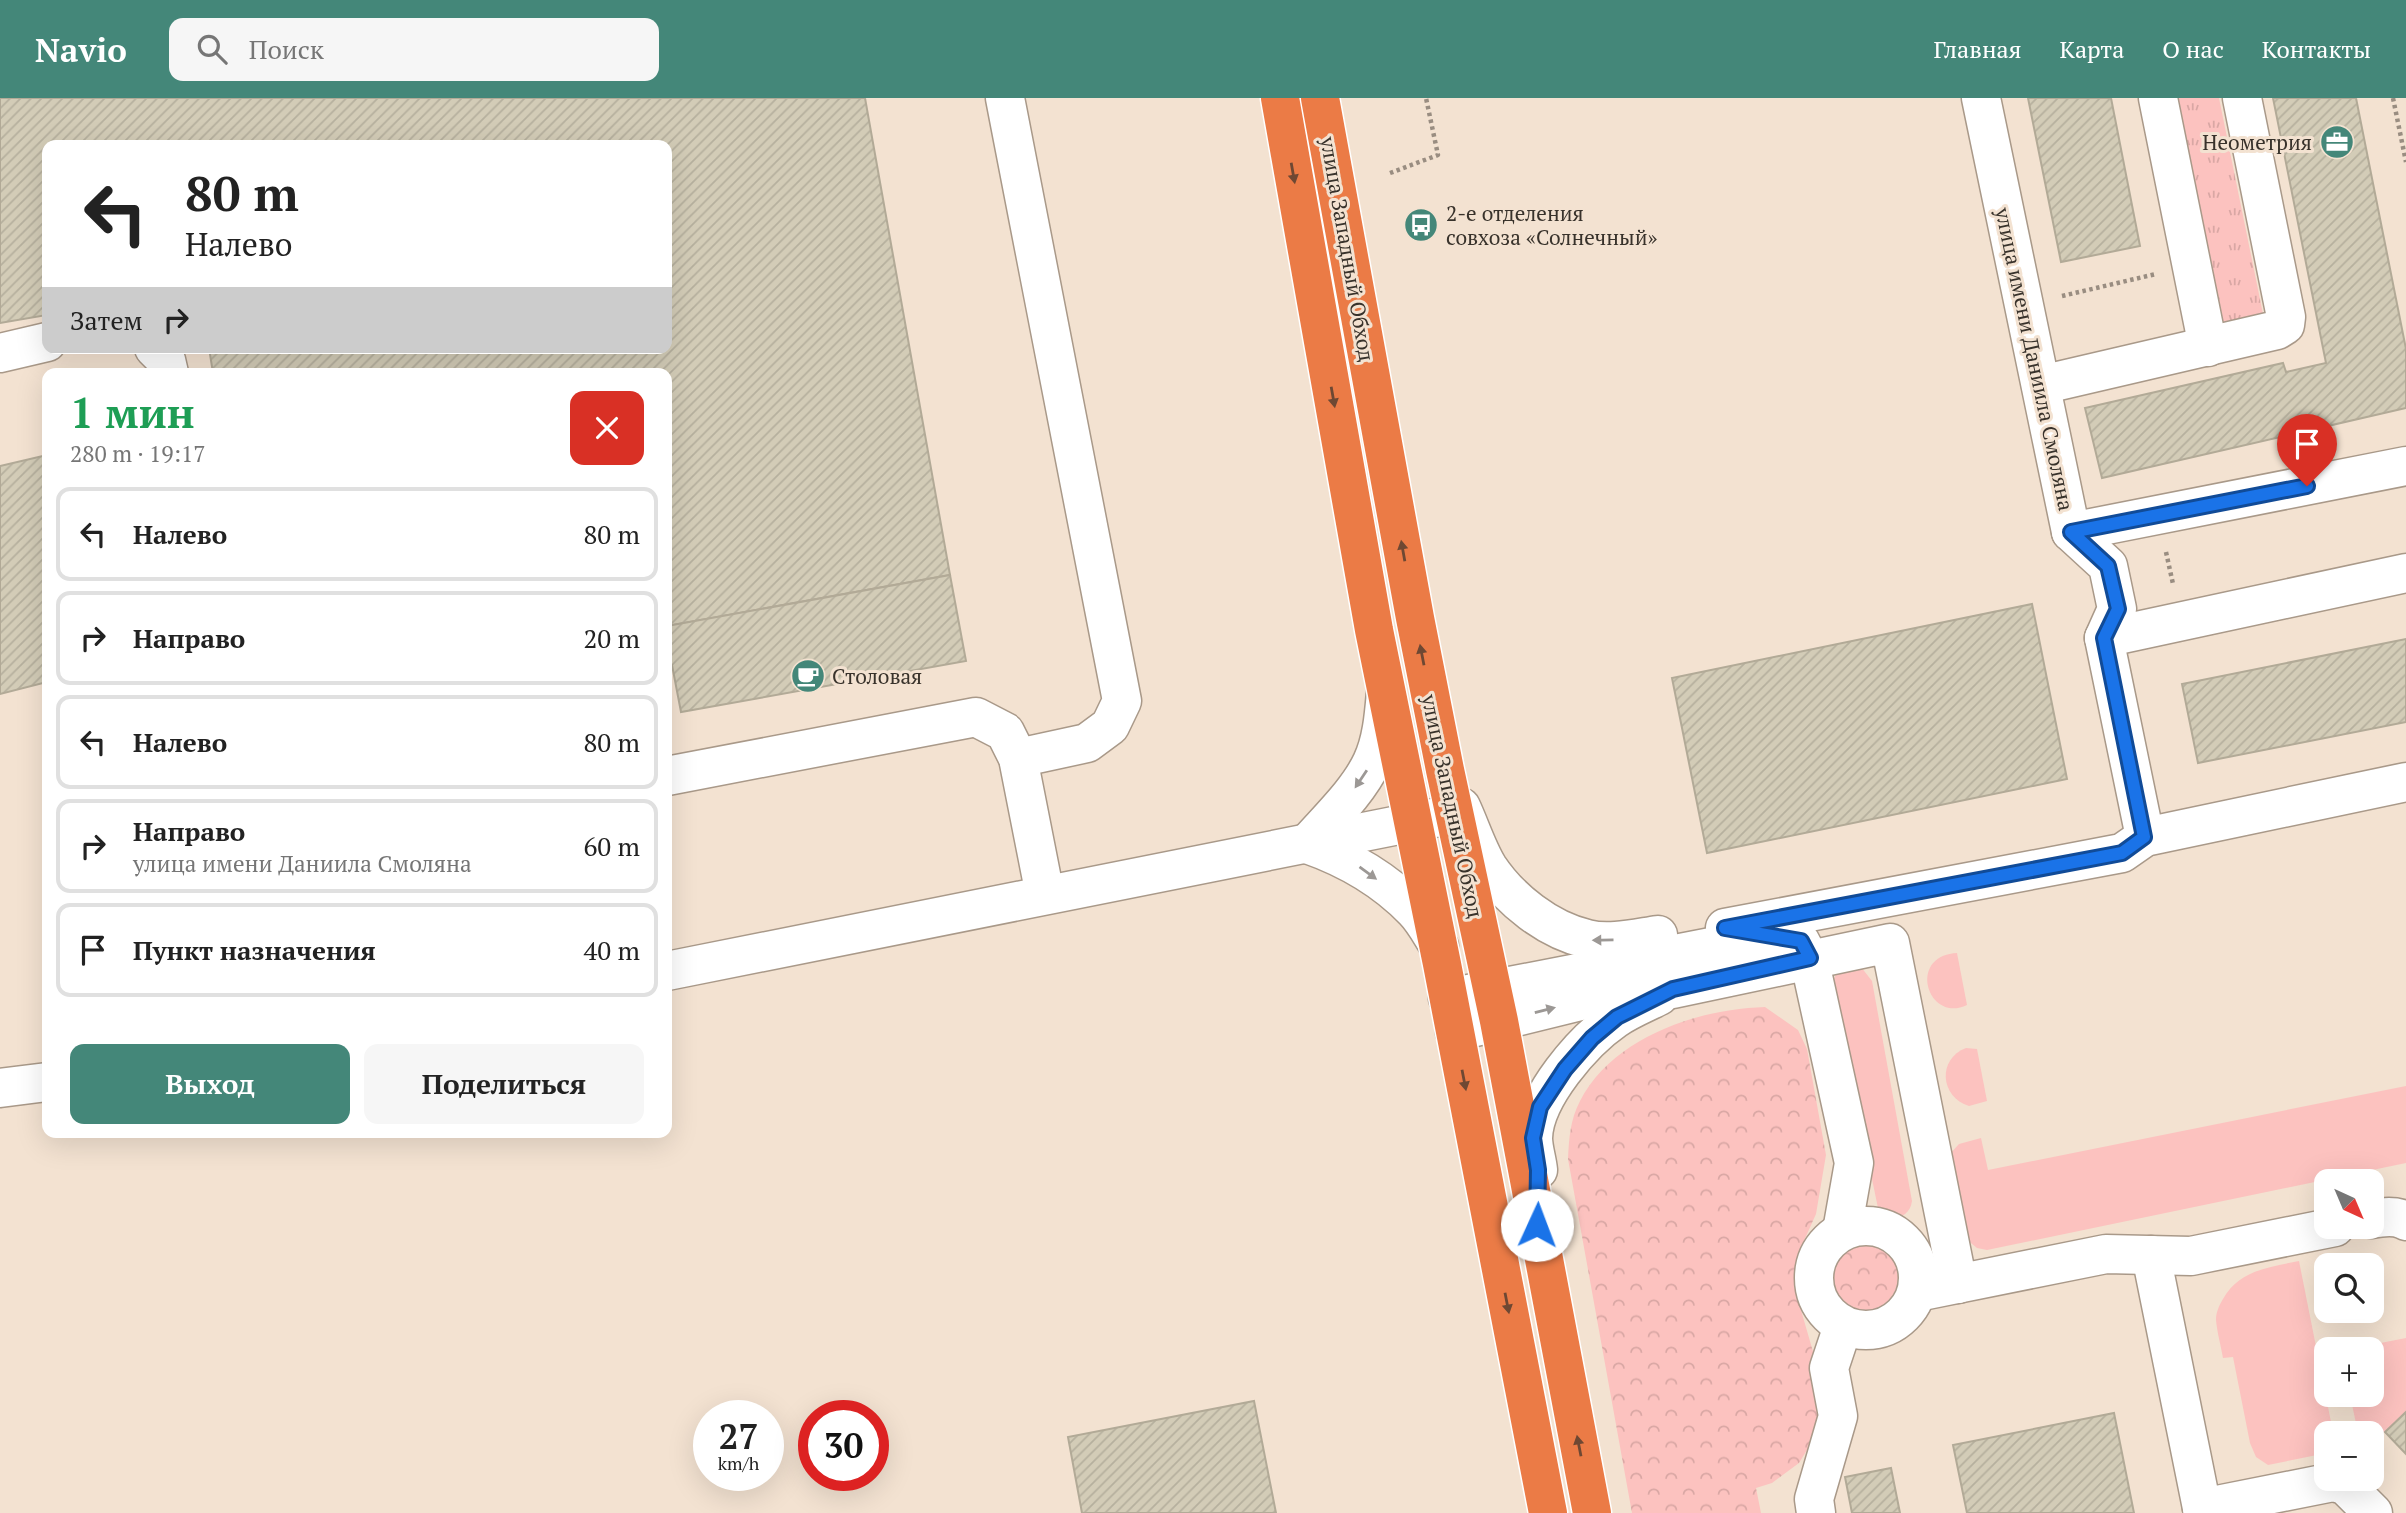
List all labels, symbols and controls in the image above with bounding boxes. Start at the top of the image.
search box [169,18,659,81]
text: Navio [35,28,127,71]
icon: search [193,30,231,68]
text: Поиск [249,32,324,66]
text: Главная [1933,33,2021,65]
text: Карта [2059,33,2124,65]
text: О нас [2162,33,2224,65]
text: Контакты [2262,33,2371,65]
office icon: Неометрия [2318,123,2356,161]
place label: Неометрия [2202,128,2312,156]
street label: улица Западный Обход [1314,134,1382,364]
text: 80 m [185,160,299,225]
one-way arrow [1288,162,1299,184]
icon: left [70,168,161,259]
place label: 2-е отделения совхоза «Солнечный» [1446,199,1658,251]
street label: улица имени Даниила Смоляна [1989,204,2081,514]
bus stop icon: 2-е отделения совхоза «Солнечный» [1402,206,1440,244]
text: Налево [185,223,293,265]
icon: right [157,301,195,339]
text: Затем [70,303,143,337]
text: 1 мин [70,384,195,440]
one-way arrow [1327,387,1338,409]
button: close [570,391,644,465]
pin [2277,414,2337,486]
icon: arrive [2288,425,2326,463]
text: 280 m · 19:17 [70,438,205,469]
icon: left [74,515,112,553]
text: Налево [133,517,227,551]
text: 80 m [584,517,640,551]
one-way arrow [1397,540,1408,562]
icon: right [74,619,112,657]
text: Направо [133,621,245,655]
text: 20 m [584,621,640,655]
one-way arrow [1417,644,1428,666]
cafe icon: Столовая [789,657,827,695]
place label: Столовая [832,662,922,690]
street label: улица Западный Обход [1415,691,1490,920]
icon: left [74,723,112,761]
text: Налево [133,725,227,759]
text: 80 m [584,725,640,759]
one-way arrow [1354,770,1368,788]
text: Направо [133,814,245,848]
icon: right [74,827,112,865]
text: 60 m [584,829,640,863]
text: улица имени Даниила Смоляна [133,848,472,879]
one-way arrow [1359,866,1377,880]
icon: arrive [74,931,112,969]
text: Пункт назначения [133,933,376,967]
text: 40 m [584,933,640,967]
one-way arrow [1591,934,1613,946]
one-way arrow [1534,1004,1556,1015]
button: Выход [70,1044,350,1124]
button: Поделиться [364,1044,644,1124]
one-way arrow [1459,1069,1470,1091]
north arrow [2314,1169,2384,1239]
map controls [2314,1169,2384,1491]
position arrow [1500,1188,1574,1262]
button: search [2314,1253,2384,1323]
one-way arrow [1501,1292,1512,1314]
button: + [2314,1337,2384,1407]
speed limit sign: 30 [798,1400,889,1491]
text: 27 [719,1413,758,1459]
button: − [2314,1421,2384,1491]
one-way arrow [1573,1435,1584,1457]
text: km/h [718,1451,759,1475]

